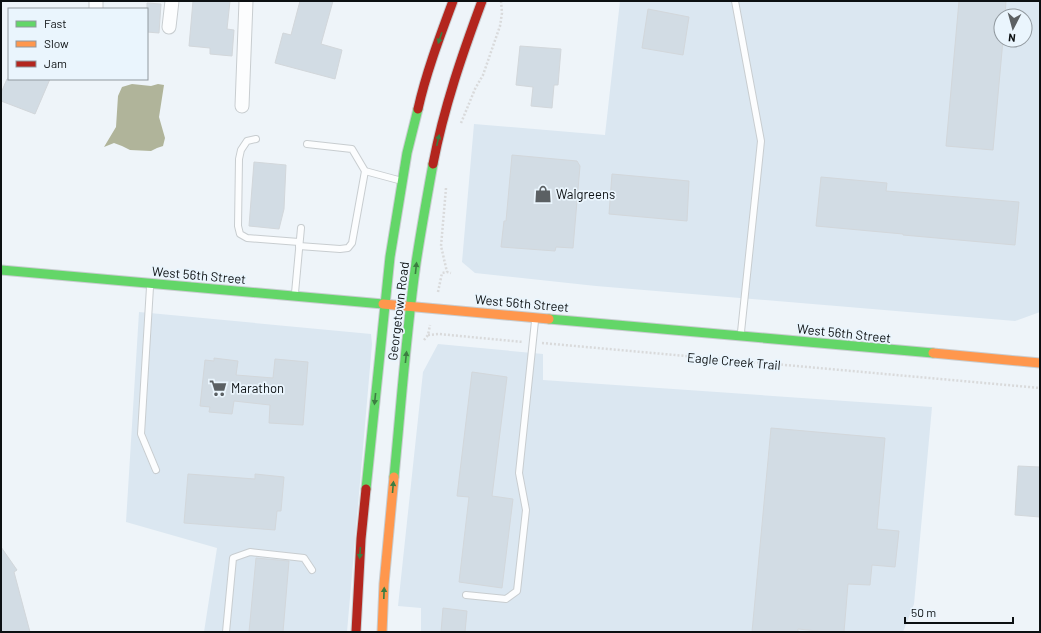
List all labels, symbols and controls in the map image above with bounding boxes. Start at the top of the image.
legend [8,8,148,80]
north arrow [993,8,1033,48]
text: Fast [44,16,67,30]
one-way arrow [437,32,443,44]
text: N [1008,32,1016,45]
text: Slow [44,36,69,50]
text: Jam [44,56,67,70]
one-way arrow [436,134,442,146]
shop icon: Walgreens [533,184,553,204]
place label: Walgreens [556,186,615,202]
street label: Georgetown Road [384,261,412,361]
one-way arrow [413,262,419,274]
street label: West 56th Street [151,263,247,287]
street label: West 56th Street [474,291,570,315]
street label: West 56th Street [796,320,892,346]
street label: Eagle Creek Trail [687,349,781,373]
one-way arrow [402,351,409,363]
supermarket icon: Marathon [208,378,228,398]
place label: Marathon [231,380,284,396]
one-way arrow [372,393,378,405]
one-way arrow [390,481,397,493]
one-way arrow [356,547,363,559]
one-way arrow [380,587,387,599]
scale bar [905,599,1013,625]
text: 50 m [911,605,936,619]

